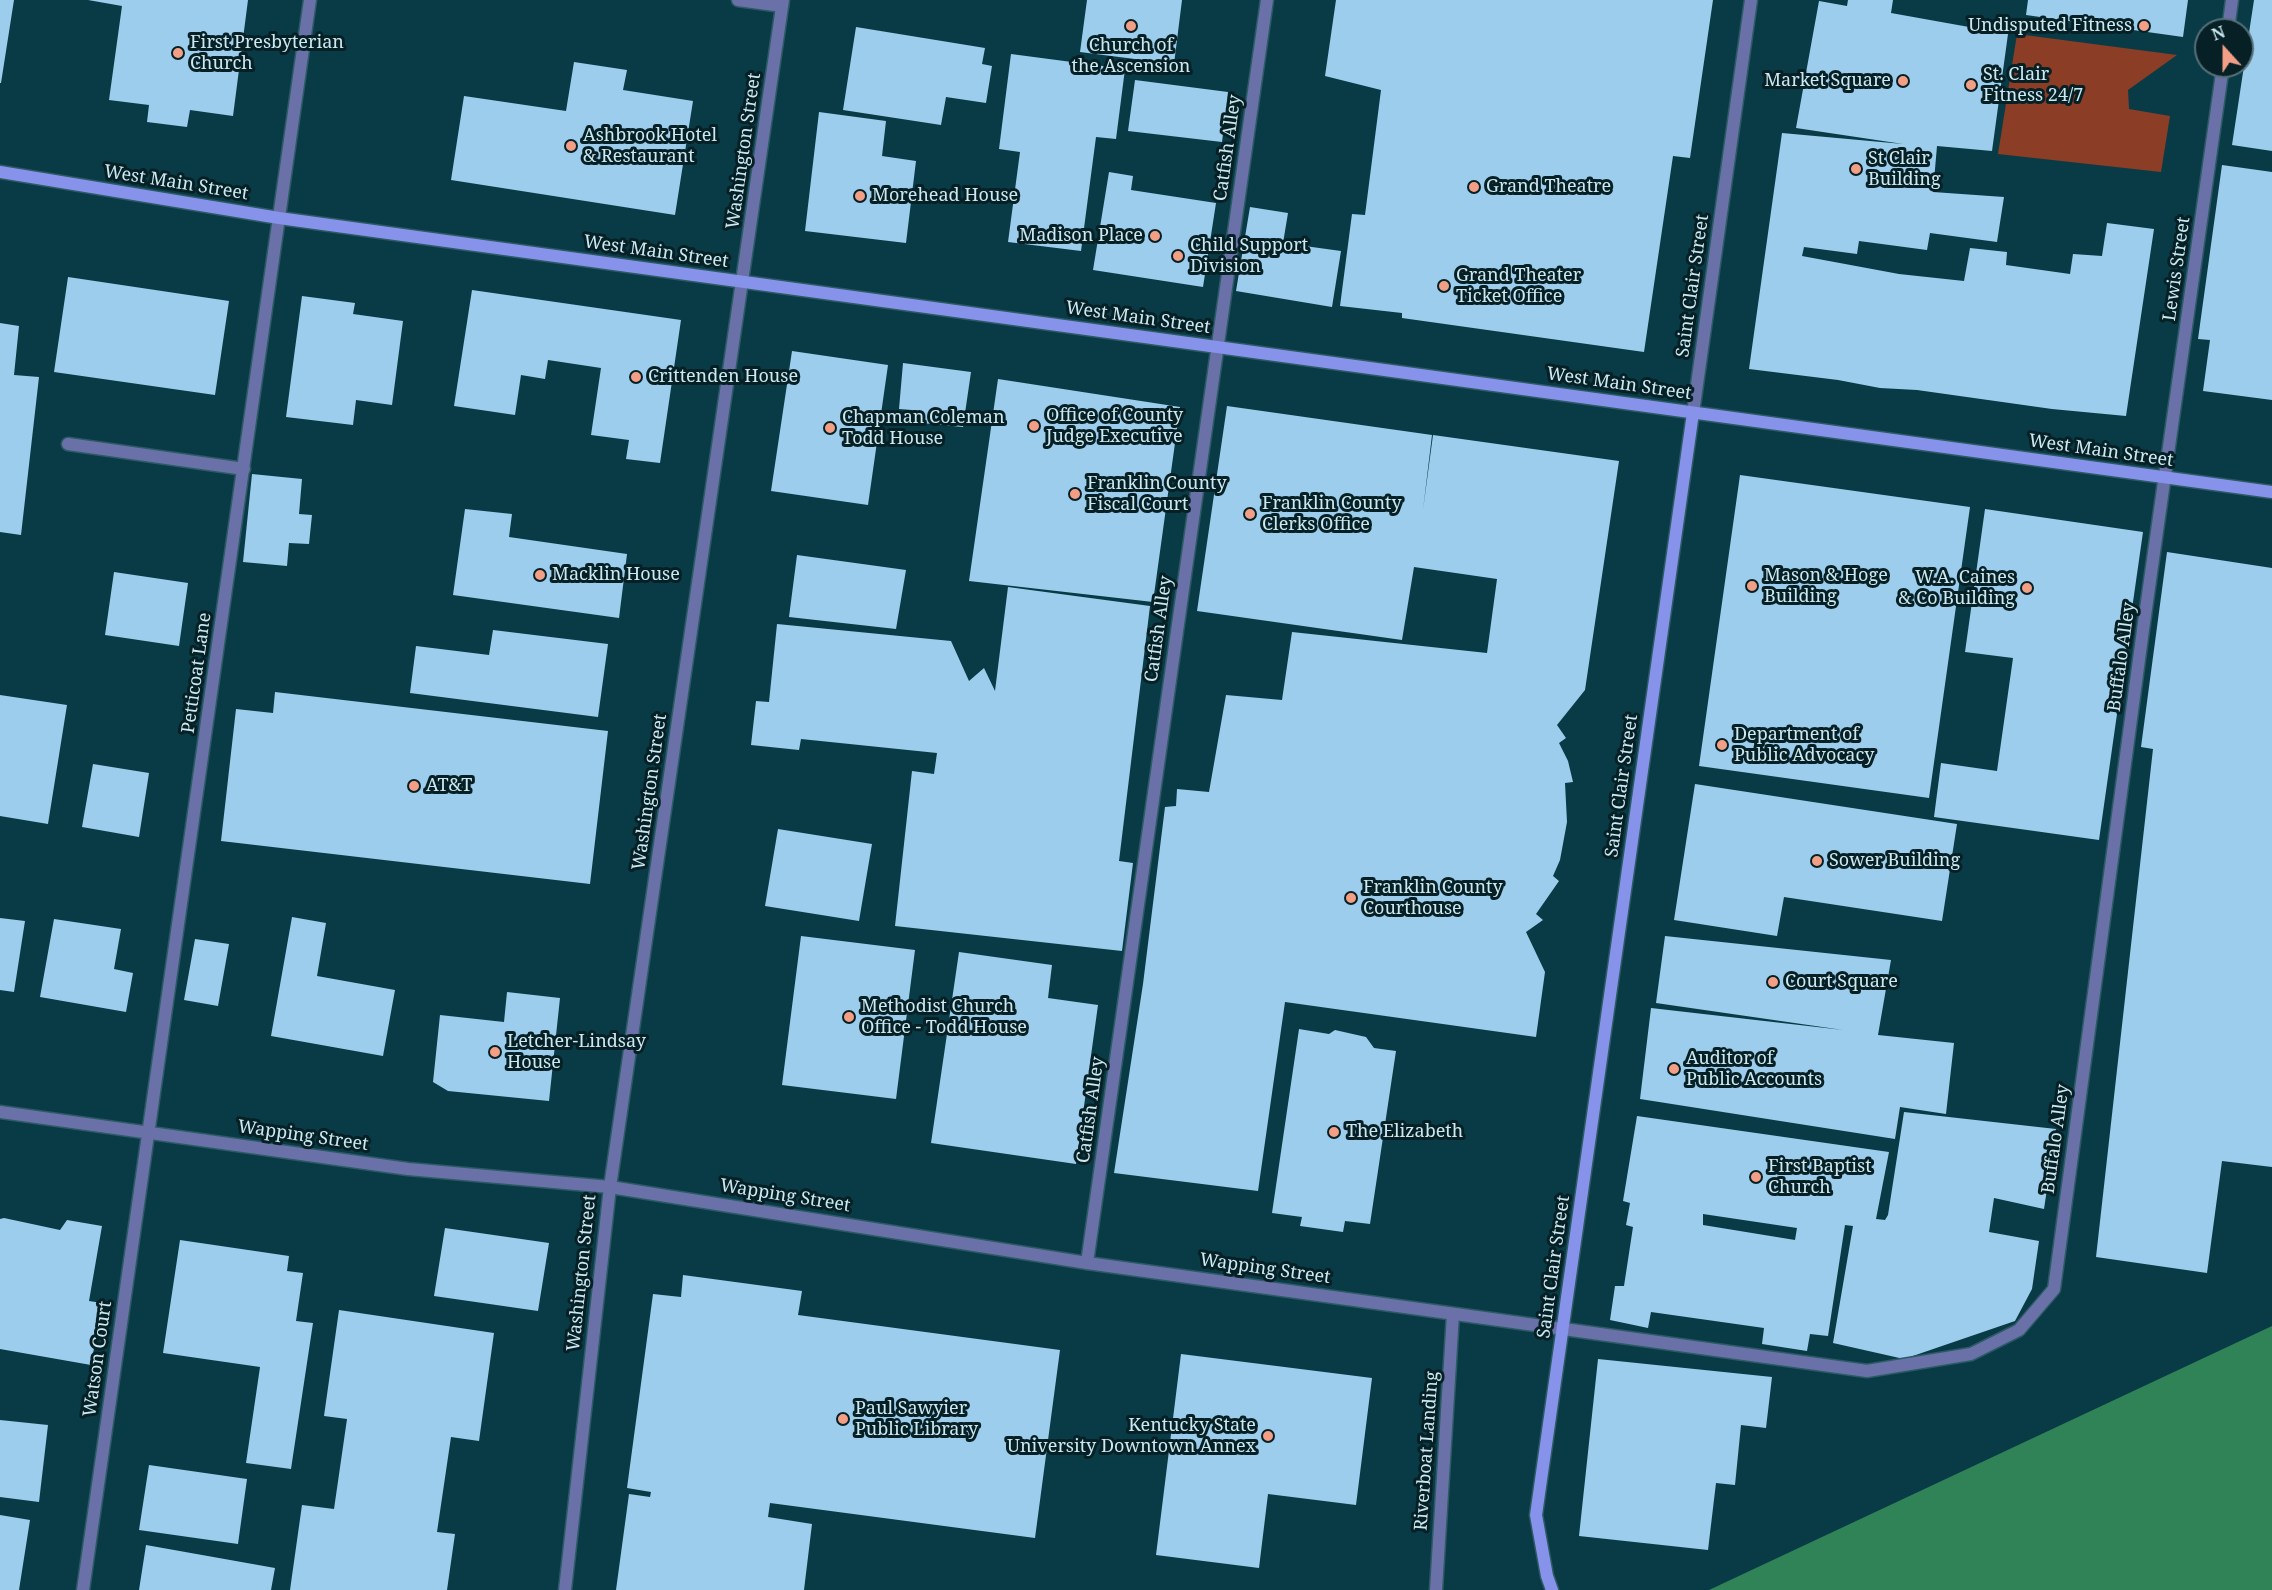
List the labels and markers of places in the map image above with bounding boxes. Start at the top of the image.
place label: Undisputed Fitness [1968,15,2132,37]
marker: Church of the Ascension [1124,19,1138,33]
marker: Undisputed Fitness [2137,19,2151,33]
place label: First Presbyterian Church [190,32,344,74]
place label: Church of the Ascension [1072,35,1190,78]
marker: First Presbyterian Church [171,46,185,60]
place label: St. Clair Fitness 24/7 [1983,64,2083,106]
place label: Market Square [1764,70,1891,92]
marker: Market Square [1896,74,1910,88]
marker: St. Clair Fitness 24/7 [1964,78,1978,92]
place label: Ashbrook Hotel & Restaurant [583,125,717,168]
marker: Ashbrook Hotel & Restaurant [564,139,578,153]
place label: St Clair Building [1868,148,1941,190]
marker: St Clair Building [1849,162,1863,176]
place label: Grand Theatre [1486,176,1611,198]
marker: Grand Theatre [1467,180,1481,194]
place label: Morehead House [872,185,1018,207]
marker: Morehead House [853,189,867,203]
place label: Madison Place [1019,225,1143,247]
marker: Madison Place [1148,229,1162,243]
place label: Child Support Division [1190,235,1308,278]
marker: Child Support Division [1171,249,1185,263]
place label: Grand Theater Ticket Office [1456,265,1581,308]
marker: Grand Theater Ticket Office [1437,279,1451,293]
place label: Crittenden House [648,366,798,388]
marker: Crittenden House [629,370,643,384]
place label: Office of County Judge Executive [1046,405,1183,448]
place label: Chapman Coleman Todd House [842,407,1005,450]
marker: Office of County Judge Executive [1027,419,1041,433]
marker: Chapman Coleman Todd House [823,421,837,435]
place label: Franklin County Fiscal Court [1087,473,1227,516]
marker: Franklin County Fiscal Court [1068,487,1082,501]
place label: Franklin County Clerks Office [1262,493,1402,536]
marker: Franklin County Clerks Office [1243,507,1257,521]
place label: Macklin House [552,564,680,586]
place label: Mason & Hoge Building [1764,565,1888,608]
place label: W.A. Caines & Co Building [1898,567,2015,610]
marker: Macklin House [533,568,547,582]
marker: Mason & Hoge Building [1745,579,1759,593]
marker: W.A. Caines & Co Building [2020,581,2034,595]
place label: Department of Public Advocacy [1734,724,1874,766]
marker: Department of Public Advocacy [1715,738,1729,752]
place label: AT&T [426,775,472,797]
marker: AT&T [407,779,421,793]
place label: Sower Building [1829,850,1960,872]
marker: Sower Building [1810,854,1824,868]
place label: Franklin County Courthouse [1363,877,1503,920]
marker: Franklin County Courthouse [1344,891,1358,905]
place label: Court Square [1785,971,1898,993]
marker: Court Square [1766,975,1780,989]
place label: Methodist Church Office - Todd House [861,996,1027,1038]
marker: Methodist Church Office - Todd House [842,1010,856,1024]
place label: Letcher-Lindsay House [507,1031,646,1074]
marker: Letcher-Lindsay House [488,1045,502,1059]
place label: Auditor of Public Accounts [1686,1048,1822,1090]
marker: Auditor of Public Accounts [1667,1062,1681,1076]
place label: The Elizabeth [1346,1121,1463,1143]
marker: The Elizabeth [1327,1125,1341,1139]
place label: First Baptist Church [1768,1156,1871,1198]
marker: First Baptist Church [1749,1170,1763,1184]
place label: Paul Sawyier Public Library [855,1398,978,1440]
marker: Paul Sawyier Public Library [836,1412,850,1426]
place label: Kentucky State University Downtown Annex [1007,1415,1256,1458]
marker: Kentucky State University Downtown Annex [1261,1429,1275,1443]

